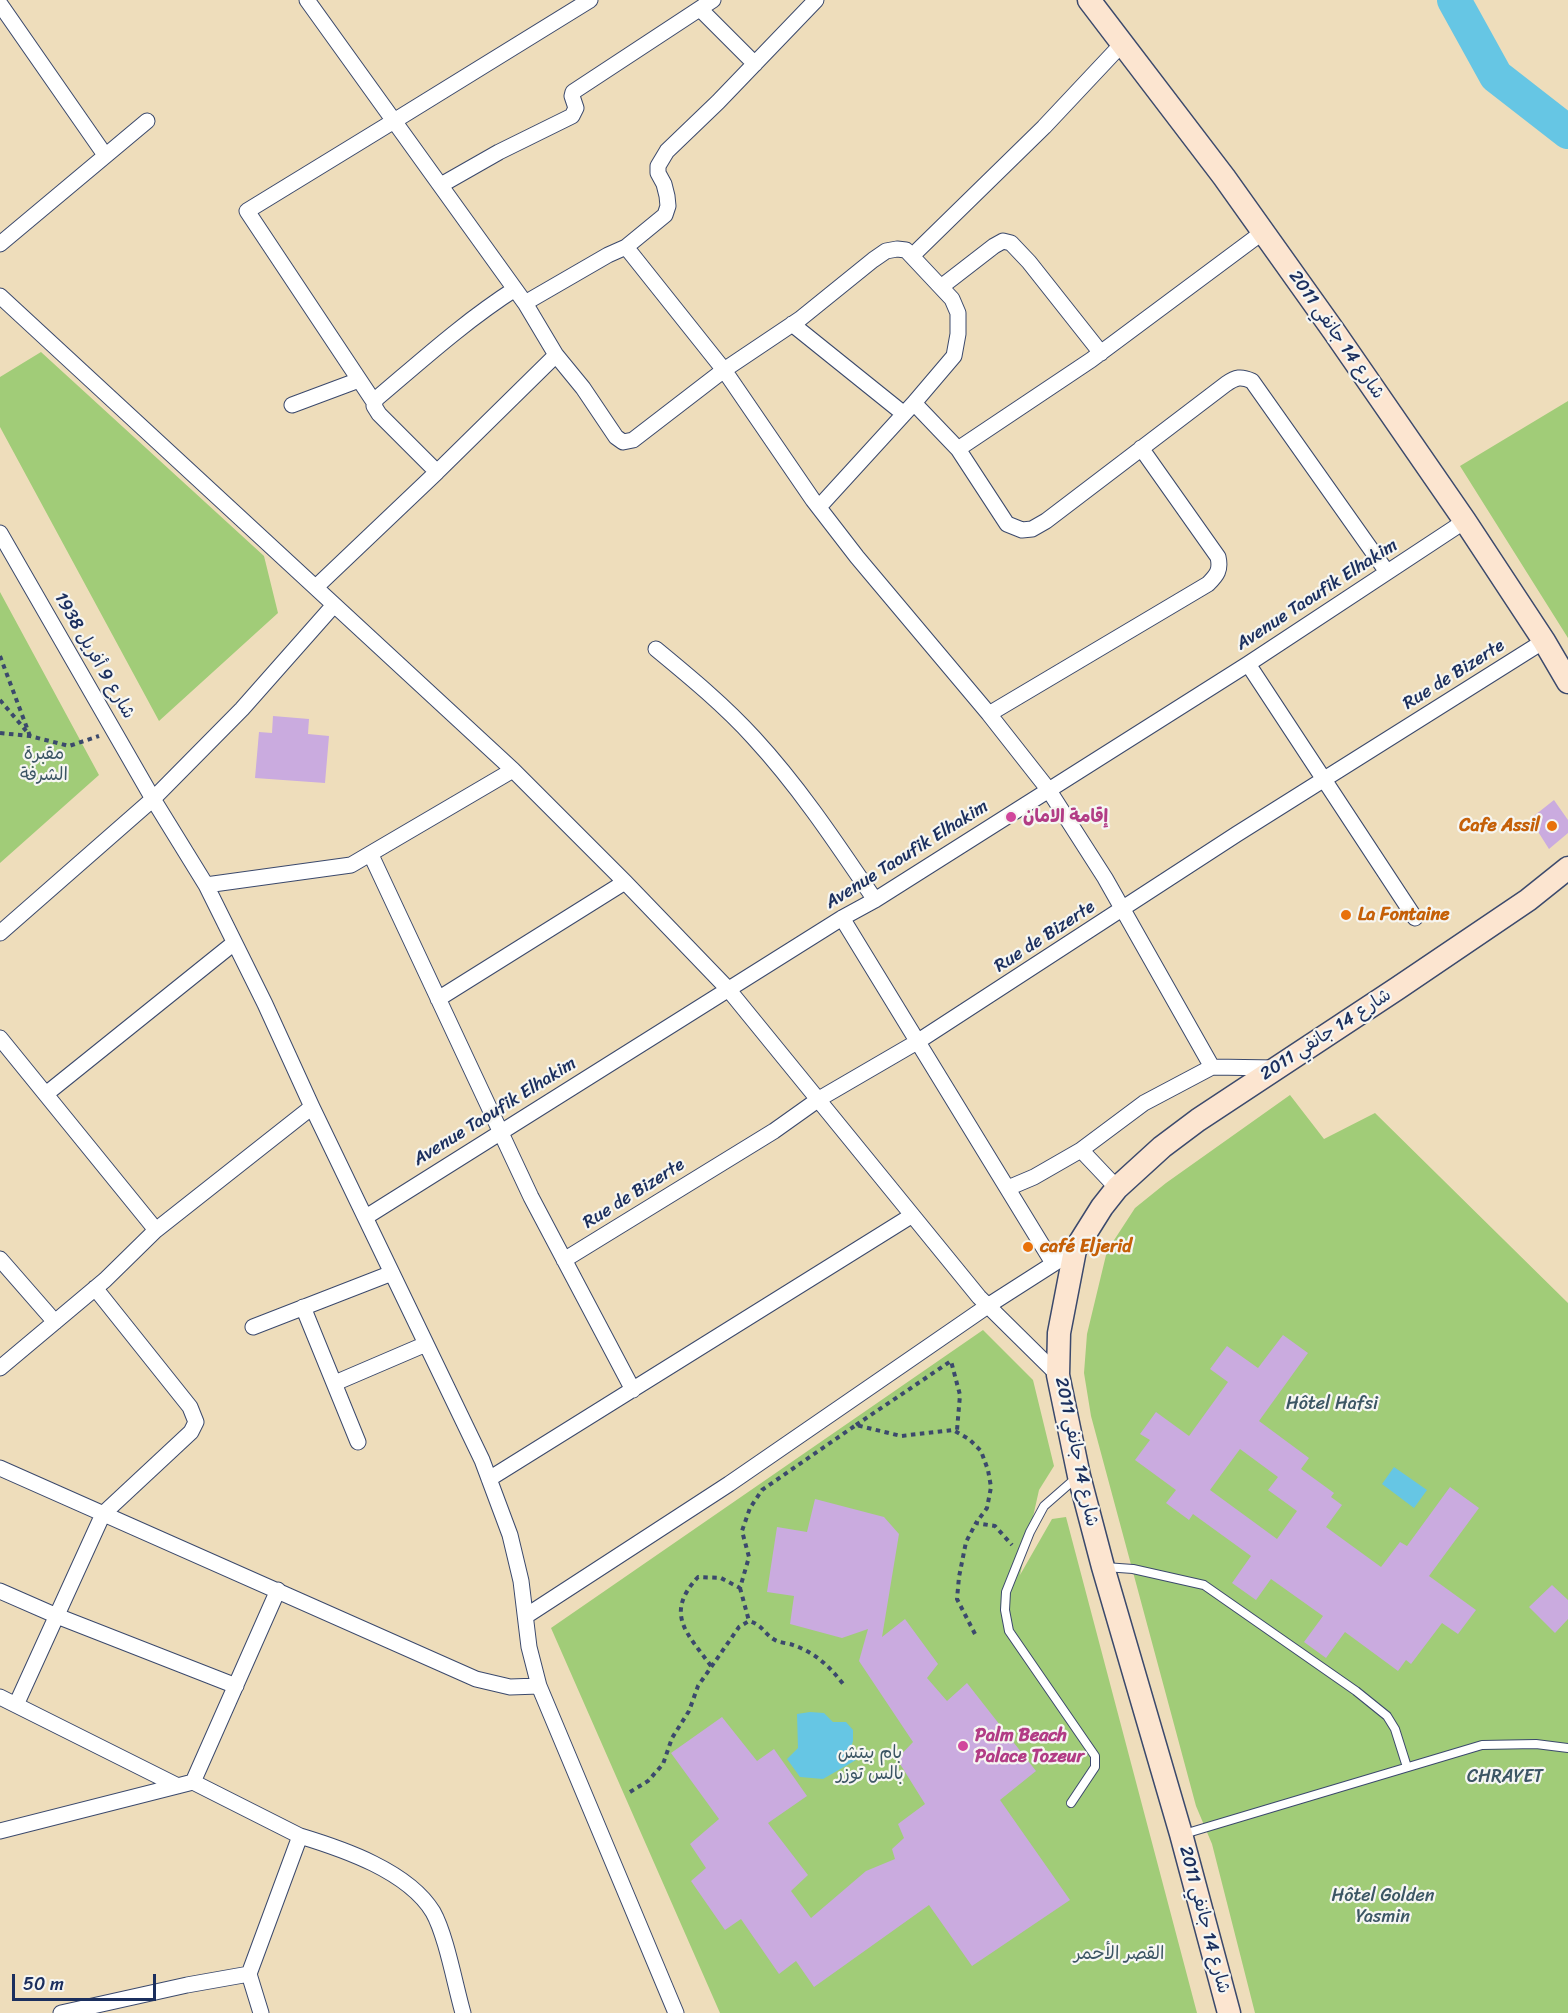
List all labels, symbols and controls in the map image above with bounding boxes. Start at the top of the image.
street label: شارع 14 جانفي 2011 [1284,267,1388,403]
street label: Avenue Taoufik Elhakim [1232,535,1402,655]
street label: شارع 9 أفريل 1938 [49,589,139,723]
street label: Rue de Bizerte [1399,635,1509,715]
park label: مقبرة الشرفة [20,743,68,786]
street label: Avenue Taoufik Elhakim [822,796,992,914]
place label: إقامة الامان [1023,806,1108,828]
marker: إقامة الامان [1004,810,1018,824]
place label: Cafe Assil [1459,815,1540,837]
marker: Cafe Assil [1545,819,1559,833]
street label: Rue de Bizerte [991,897,1099,977]
place label: La Fontaine [1358,904,1450,926]
marker: La Fontaine [1339,908,1353,922]
street label: شارع 14 جانفي 2011 [1256,985,1396,1085]
street label: Avenue Taoufik Elhakim [410,1053,580,1171]
street label: Rue de Bizerte [579,1154,689,1234]
place label: café Eljerid [1040,1236,1132,1258]
marker: café Eljerid [1021,1240,1035,1254]
street label: شارع 14 جانفي 2011 [1050,1375,1102,1529]
park label: Hôtel Hafsi [1286,1393,1378,1415]
place label: Palm Beach Palace Tozeur [975,1725,1084,1768]
marker: Palm Beach Palace Tozeur [956,1739,970,1753]
park label: بام بيتش بالس توزر [836,1742,904,1784]
park label: CHRAYET [1467,1766,1543,1788]
street label: شارع 14 جانفي 2011 [1174,1844,1234,1996]
park label: Hôtel Golden Yasmin [1332,1885,1434,1928]
park label: القصر الأحمر [1074,1943,1164,1965]
scale bar [15,1962,159,2000]
text: 50 m [23,1968,64,2000]

